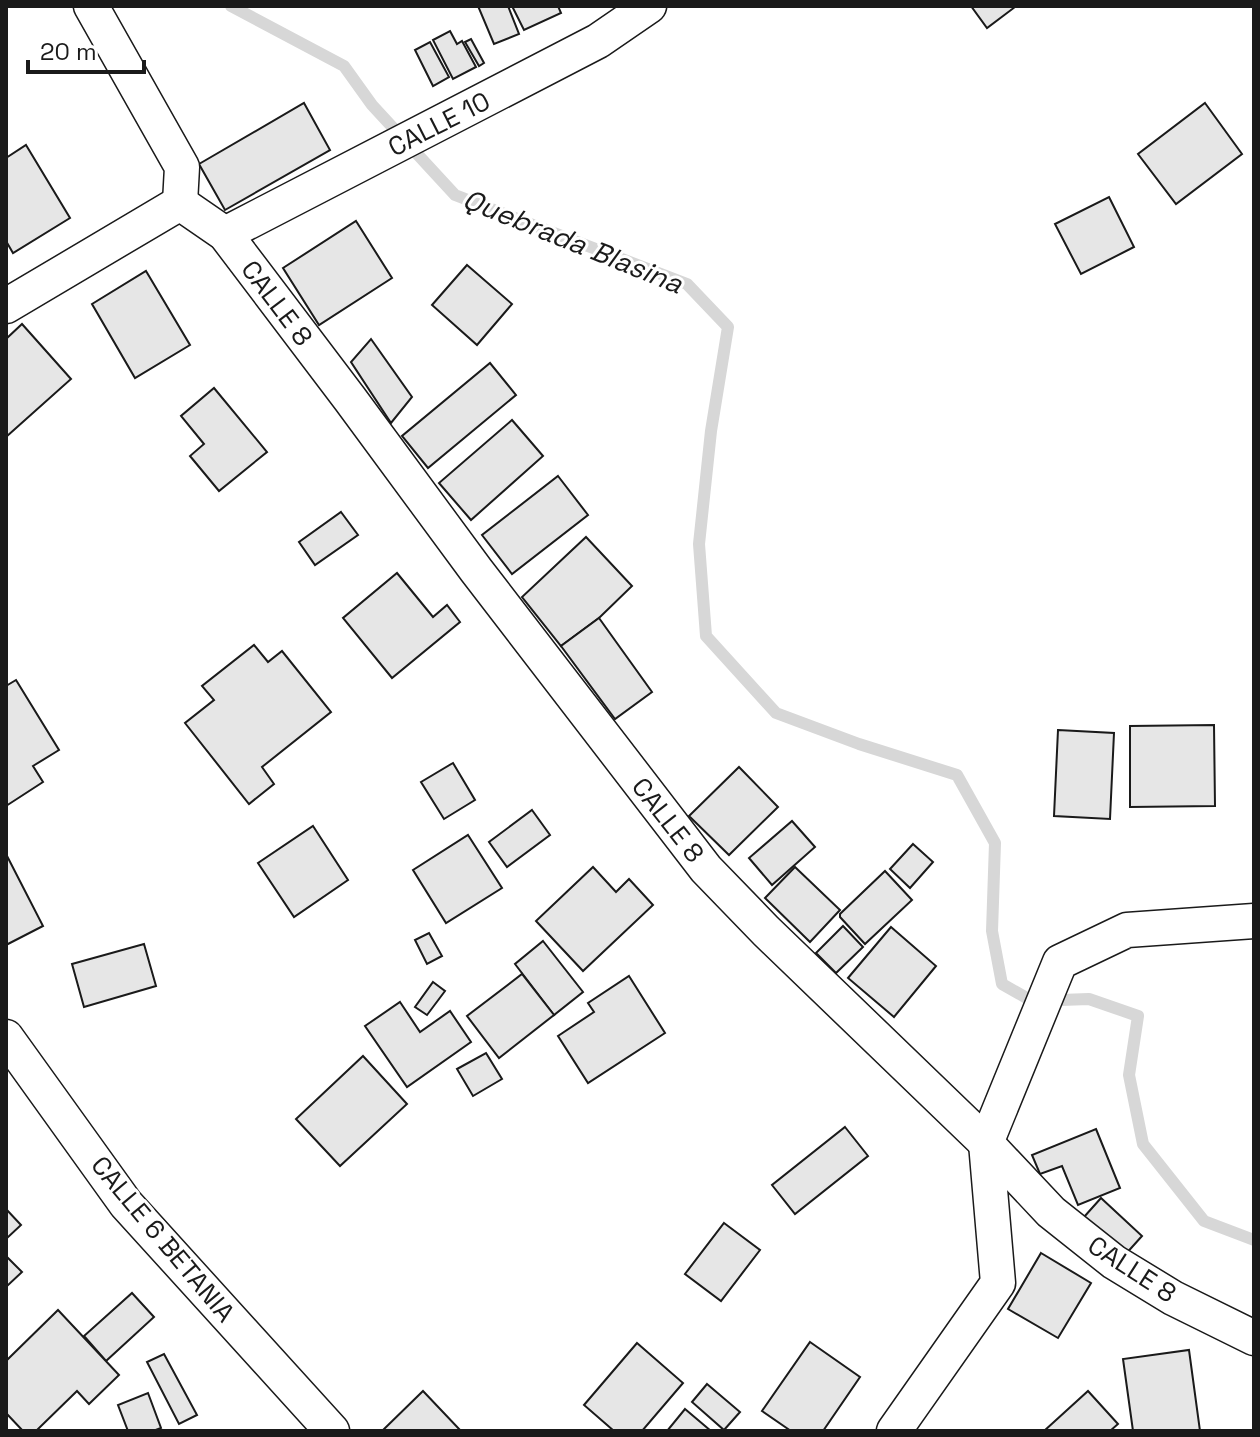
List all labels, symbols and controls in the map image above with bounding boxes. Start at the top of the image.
scale bar [28,24,144,74]
text: 20 m [40,36,97,67]
street label: CALLE 10 [382,84,496,164]
water label: Quebrada Blasina [458,181,689,302]
street label: CALLE 8 [234,253,320,353]
street label: CALLE 8 [624,771,712,869]
street label: CALLE 6 BETANIA [84,1149,242,1329]
street label: CALLE 8 [1081,1228,1183,1310]

